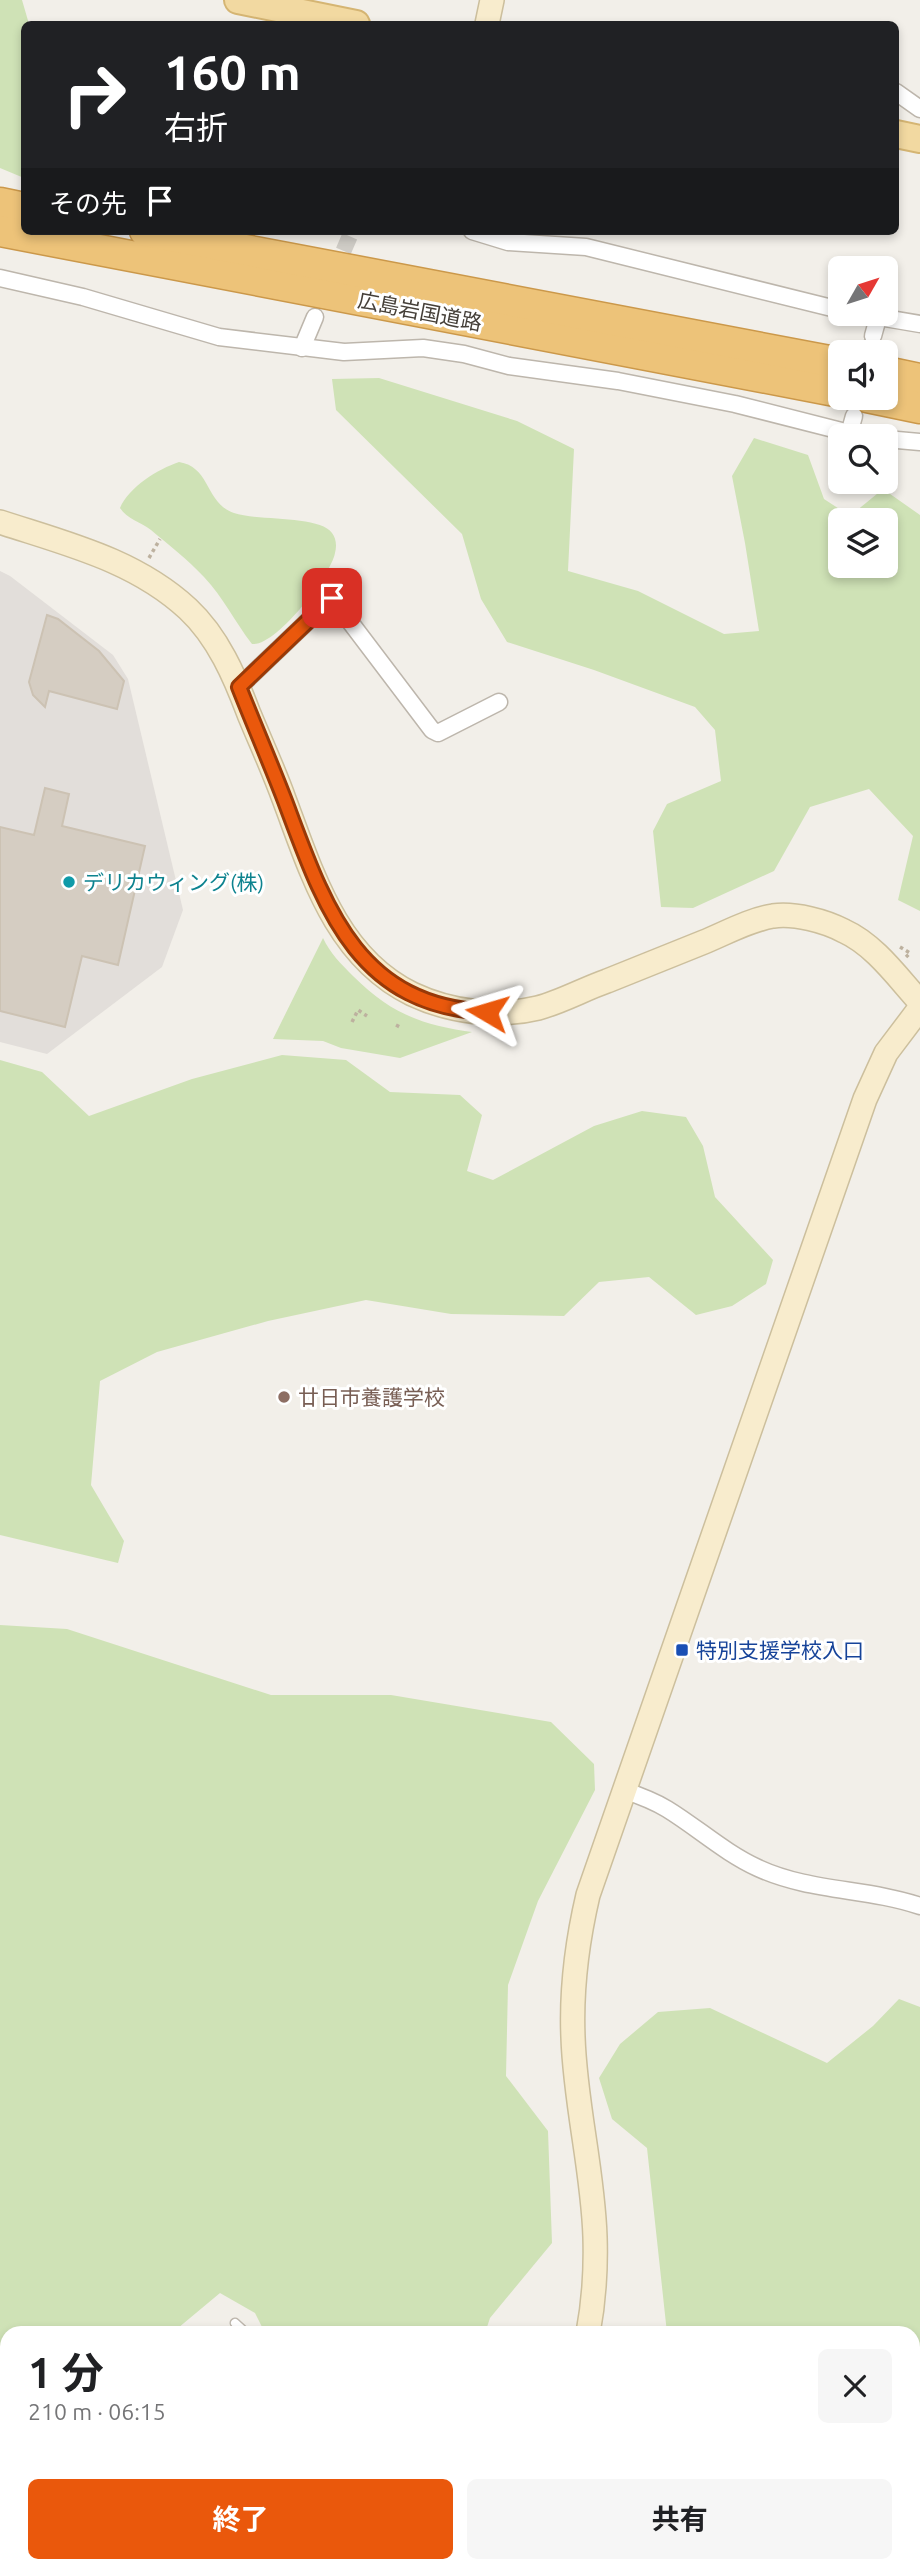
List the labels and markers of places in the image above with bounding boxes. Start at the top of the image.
pin [302,568,362,628]
place label: デリカウィング(株) [83,870,264,894]
marker: デリカウィング(株) [61,874,77,890]
place label: 廿日市養護学校 [298,1385,445,1409]
marker: 廿日市養護学校 [276,1389,292,1405]
place label: 特別支援学校入口 [696,1638,864,1662]
marker: 特別支援学校入口 [674,1642,690,1658]

